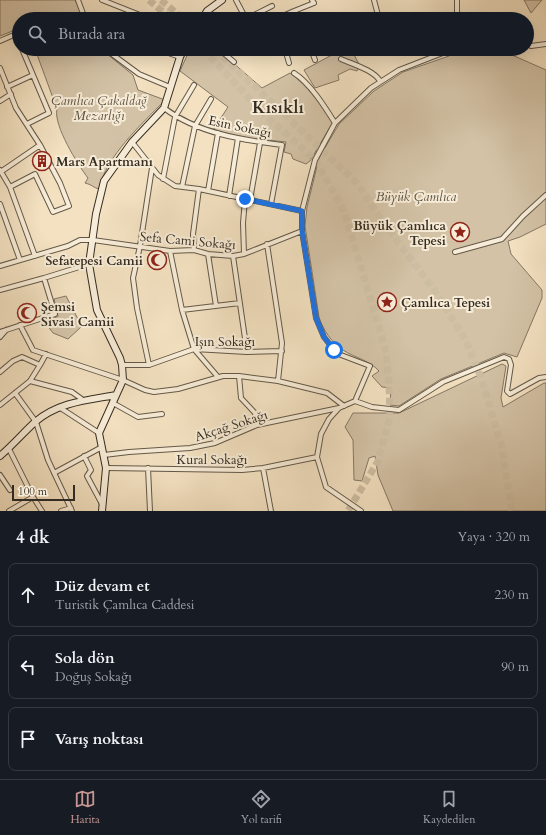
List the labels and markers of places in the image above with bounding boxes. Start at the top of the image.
building icon: Mars Apartmanı [31,150,53,172]
place label: Mars Apartmanı [56,153,153,171]
place label: Büyük Çamlıca Tepesi [353,217,447,250]
place icon: Büyük Çamlıca Tepesi [449,221,471,243]
mosque icon: Sefatepesi Camii [146,249,168,271]
place label: Sefatepesi Camii [45,252,143,270]
place icon: Çamlıca Tepesi [376,291,398,313]
place label: Çamlıca Tepesi [401,294,490,312]
place label: Şemsi Sivasi Camii [41,298,114,331]
mosque icon: Şemsi Sivasi Camii [16,302,38,324]

